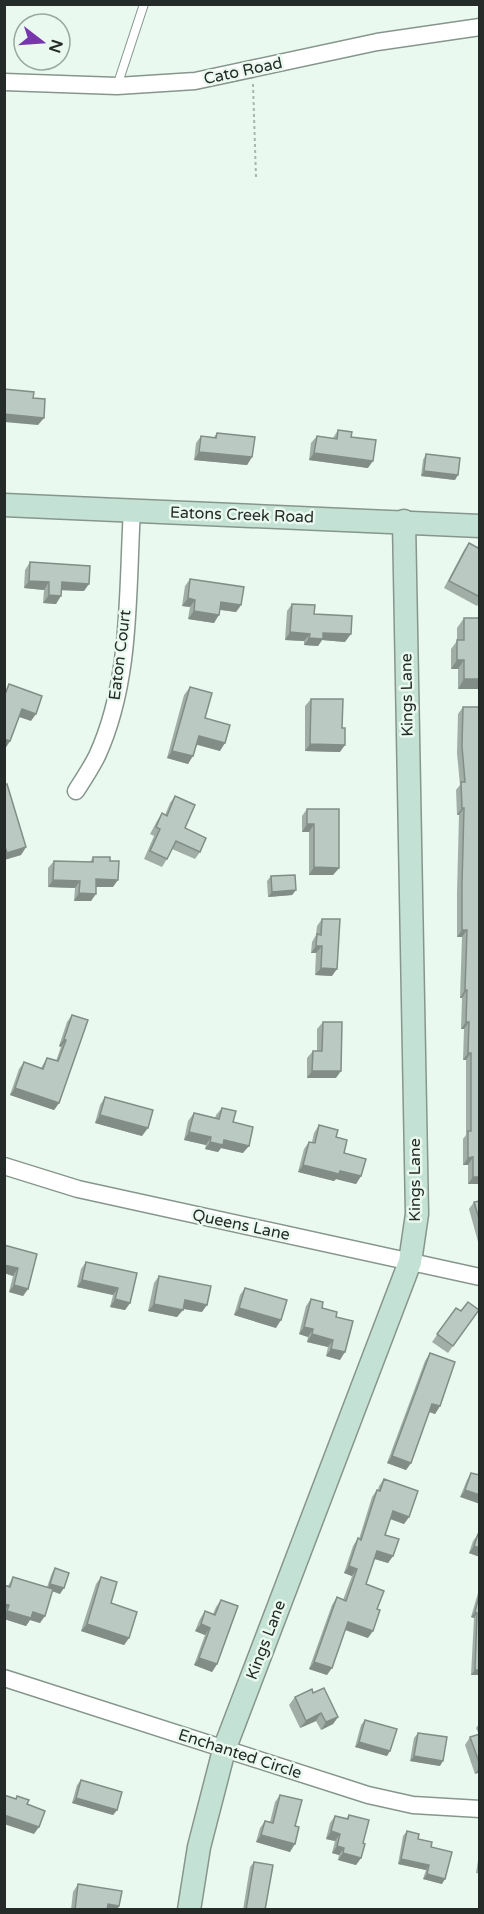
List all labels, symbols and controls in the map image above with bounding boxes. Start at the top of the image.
north arrow [12,12,72,72]
text: N [44,37,67,55]
street label: Cato Road [202,53,284,89]
street label: Eatons Creek Road [170,502,314,528]
street label: Eaton Court [105,609,135,701]
street label: Kings Lane [396,653,418,737]
street label: Kings Lane [405,1138,425,1222]
street label: Queens Lane [190,1205,292,1245]
street label: Kings Lane [242,1597,290,1683]
street label: Enchanted Circle [176,1725,304,1783]

